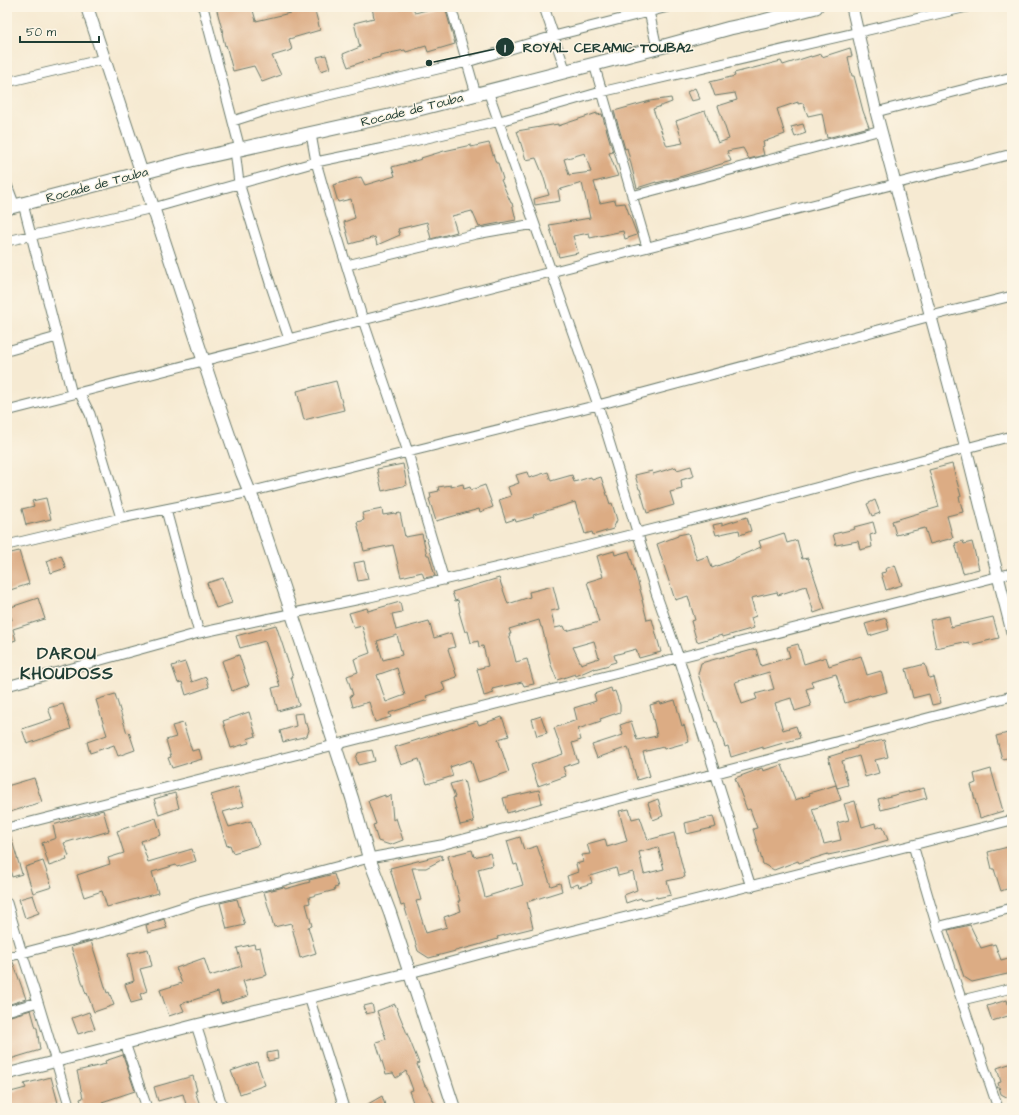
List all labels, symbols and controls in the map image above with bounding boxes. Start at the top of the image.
scale bar [20,18,99,44]
text: 50 m [26,24,57,41]
callout: ROYAL CERAMIC TOUBA2 [495,34,702,60]
text: ROYAL CERAMIC TOUBA2 [523,38,694,58]
text: 1 [504,40,506,57]
street label: Rocade de Touba [359,88,466,131]
street label: Rocade de Touba [44,163,150,207]
district label: DAROU KHOUDOSS [20,642,114,686]

